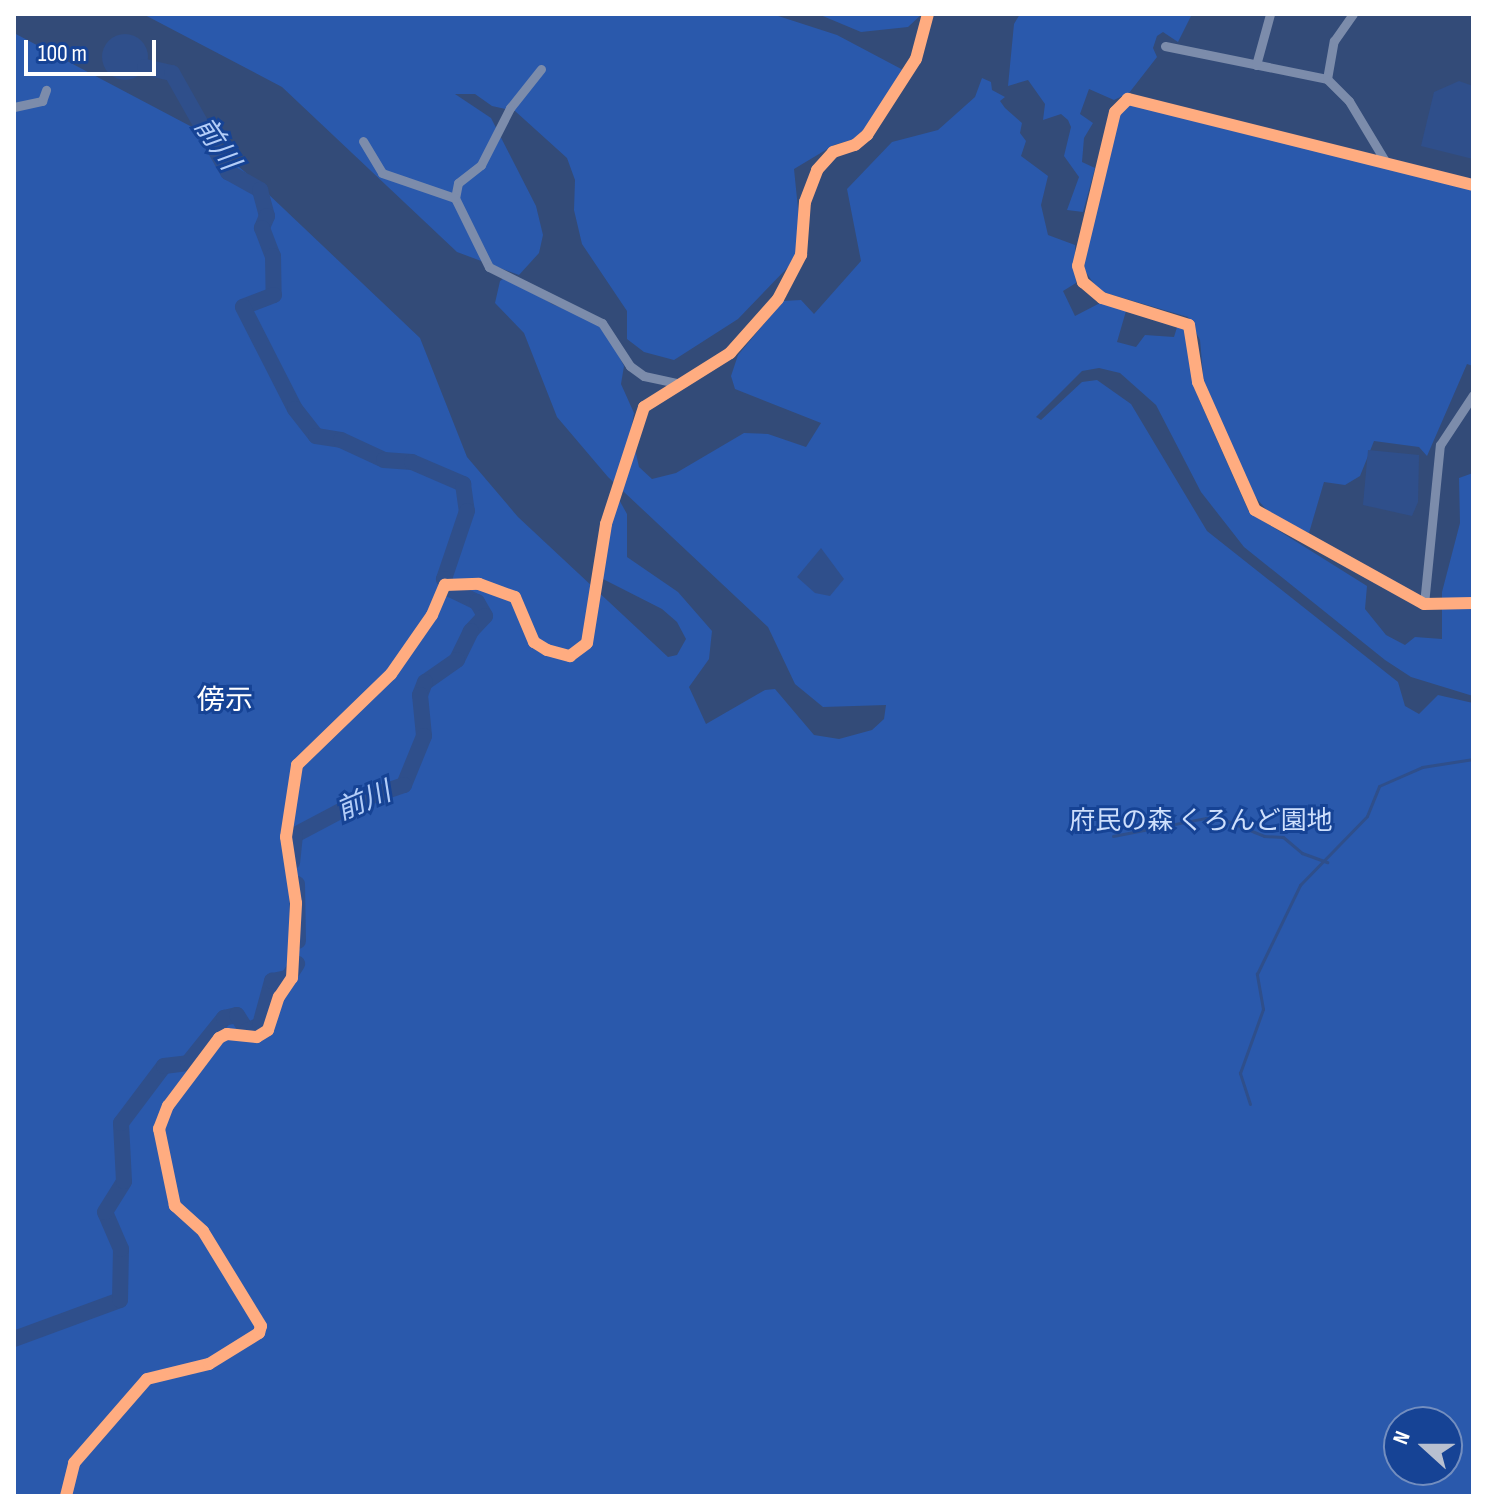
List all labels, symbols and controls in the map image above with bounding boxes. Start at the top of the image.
scale bar [28,24,160,74]
text: 100 m [38,39,87,68]
water label: 前川 [186,111,246,177]
district label: 傍示 [197,684,253,718]
water label: 前川 [332,776,396,828]
park label: 府民の森 くろんど園地 [1069,806,1333,838]
north arrow [1383,1406,1463,1486]
text: N [1387,1428,1417,1448]

